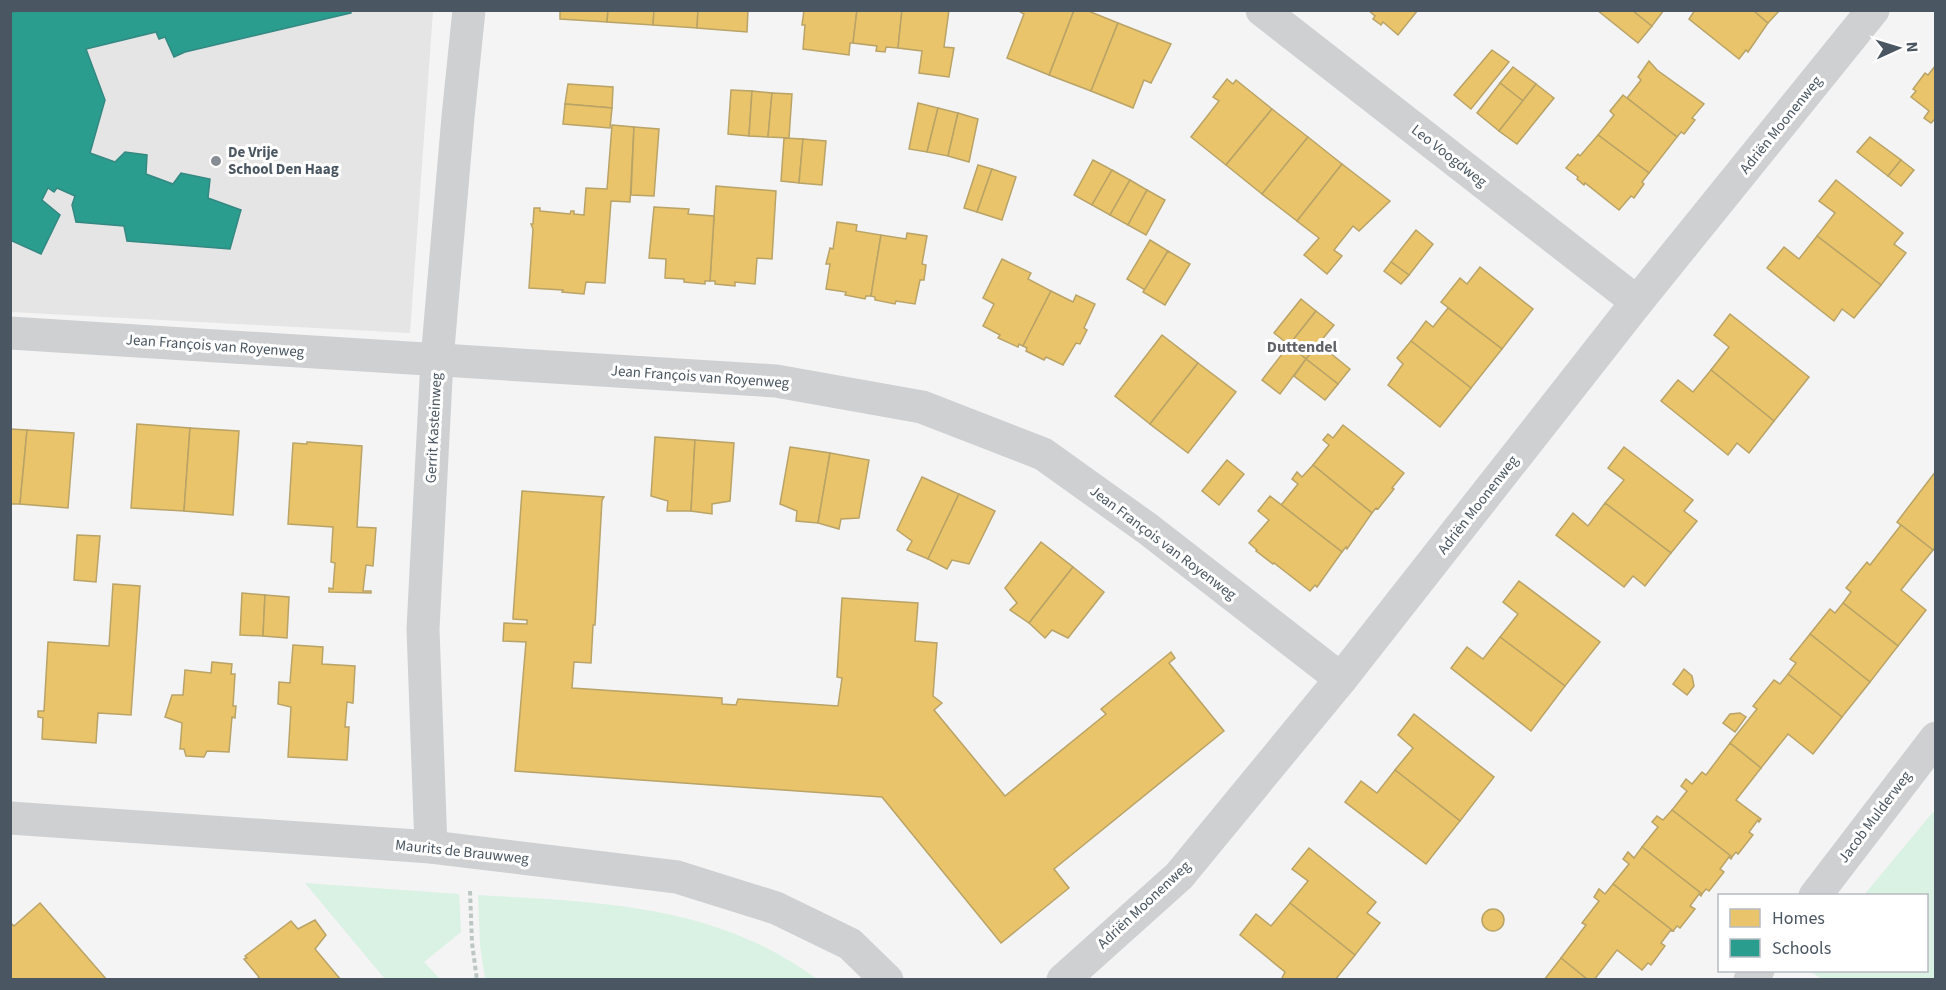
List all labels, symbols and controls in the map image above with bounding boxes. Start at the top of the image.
north arrow [1868,18,1928,78]
text: N [1901,41,1923,53]
street label: Adriën Moonenweg [1735,71,1827,178]
street label: Leo Voogdweg [1407,120,1492,192]
place label: De Vrije School Den Haag [228,142,339,180]
marker: De Vrije School Den Haag [209,154,223,168]
street label: Jean François van Royenweg [125,329,305,363]
district label: Duttendel [1267,336,1338,358]
street label: Jean François van Royenweg [610,360,790,394]
street label: Gerrit Kasteinweg [421,372,447,484]
street label: Adriën Moonenweg [1433,451,1524,559]
street label: Jean François van Royenweg [1085,481,1241,605]
street label: Jacob Mulderweg [1833,766,1917,867]
street label: Maurits de Brauwweg [394,835,530,870]
street label: Adriën Moonenweg [1093,856,1196,954]
legend [1718,894,1928,972]
text: Homes [1772,906,1825,931]
text: Schools [1772,936,1831,961]

